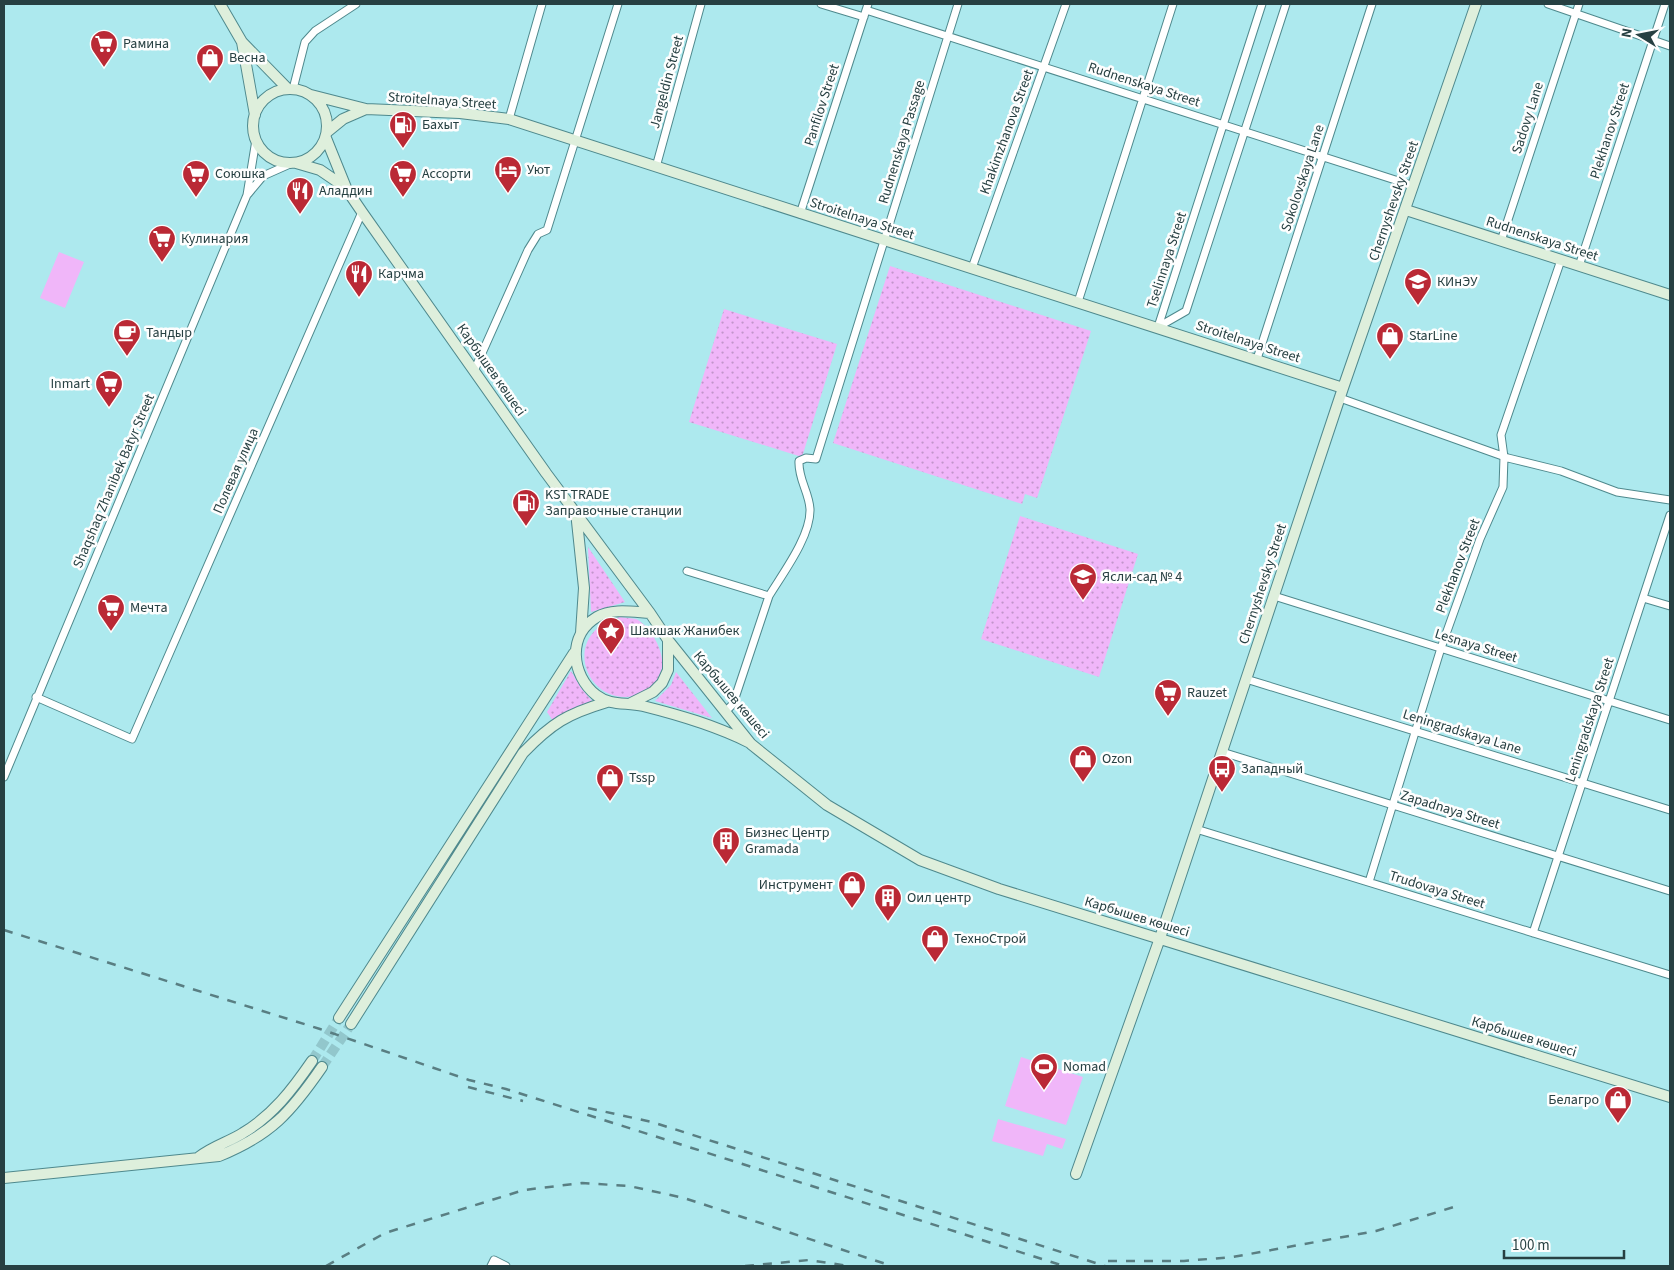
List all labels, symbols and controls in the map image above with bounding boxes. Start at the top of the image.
north arrow [1614,10,1664,60]
text: N [1617,27,1638,39]
supermarket icon: Рамина [89,29,119,68]
street label: Jangeldin Street [645,33,689,131]
place label: Рамина [123,34,169,54]
shop icon: Весна [195,43,225,82]
place label: Весна [229,48,265,68]
street label: Rudnenskaya Street [1086,57,1203,113]
street label: Panfilov Street [799,61,845,149]
street label: Khakimzhanova Street [975,66,1039,197]
street label: Rudnenskaya Passage [874,78,930,206]
street label: Sadovy Lane [1507,80,1549,156]
street label: Plekhanov Street [1585,80,1635,181]
street label: Stroitelnaya Street [387,87,497,115]
fuel station icon: Бахыт [388,110,418,149]
place label: Бахыт [422,115,460,135]
street label: Sokolovskaya Lane [1276,122,1330,234]
street label: Chernyshevsky Street [1364,138,1424,264]
hotel icon: Уют [493,155,523,194]
supermarket icon: Союшка [181,159,211,198]
supermarket icon: Ассорти [388,159,418,198]
place label: Уют [527,160,551,180]
place label: Союшка [215,164,265,184]
place label: Ассорти [422,164,471,184]
restaurant icon: Аладдин [285,176,315,215]
place label: Аладдин [319,181,373,201]
street label: Stroitelnaya Street [807,193,917,245]
street label: Tselinnaya Street [1142,209,1192,311]
street label: Rudnenskaya Street [1484,211,1601,267]
supermarket icon: Кулинария [147,224,177,263]
place label: Кулинария [181,229,248,249]
restaurant icon: Карчма [344,259,374,298]
place label: Карчма [378,264,424,284]
school or university icon: КИнЭУ [1403,267,1433,306]
place label: КИнЭУ [1437,272,1478,292]
street label: Stroitelnaya Street [1193,316,1303,368]
cafe icon: Тандыр [112,318,142,357]
street label: Карбышев көшесі [452,320,530,420]
shop icon: StarLine [1375,321,1405,360]
place label: Тандыр [146,323,192,343]
place label: StarLine [1409,326,1457,346]
supermarket icon: Inmart [94,369,124,408]
place label: Inmart [50,374,90,394]
street label: Shaqshaq Zhanibek Batyr Street [68,390,160,571]
street label: Полевая улица [208,425,264,517]
place label: KST TRADE Заправочные станции [545,485,682,521]
fuel station icon: KST TRADE Заправочные станции [511,488,541,527]
street label: Plekhanov Street [1431,516,1485,616]
street label: Chernyshevsky Street [1234,521,1292,647]
school or university icon: Ясли-сад № 4 [1068,562,1098,601]
place label: Ясли-сад № 4 [1102,567,1182,587]
supermarket icon: Мечта [96,593,126,632]
place label: Мечта [130,598,168,618]
place icon: Шакшак Жанибек [596,616,626,655]
place label: Шакшак Жанибек [630,621,740,641]
street label: Lesnaya Street [1432,624,1520,668]
street label: Карбышев көшесі [688,647,774,743]
street label: Leningradskaya Street [1560,655,1620,785]
supermarket icon: Rauzet [1153,678,1183,717]
place label: Rauzet [1187,683,1227,703]
street label: Leningradskaya Lane [1400,704,1524,760]
shop icon: Ozon [1068,744,1098,783]
place label: Ozon [1102,749,1132,769]
bus stop icon: Западный [1207,754,1237,793]
place label: Западный [1241,759,1303,779]
shop icon: Tssp [595,763,625,802]
place label: Tssp [629,768,655,788]
street label: Zapadnaya Street [1398,785,1502,835]
place label: Бизнес Центр Gramada [745,823,830,859]
building icon: Бизнес Центр Gramada [711,826,741,865]
street label: Trudovaya Street [1387,866,1488,914]
shop icon: Инструмент [837,870,867,909]
place label: Инструмент [759,875,834,895]
building icon: Оил центр [873,883,903,922]
place label: Оил центр [907,888,972,908]
street label: Карбышев көшесі [1082,892,1192,942]
shop icon: ТехноСтрой [920,924,950,963]
place label: ТехноСтрой [954,929,1026,949]
street label: Карбышев көшесі [1469,1012,1579,1062]
sports icon: Nomad [1029,1052,1059,1091]
place label: Nomad [1063,1057,1106,1077]
shop icon: Белагро [1603,1085,1633,1124]
place label: Белагро [1548,1090,1599,1110]
scale bar [1504,1228,1624,1260]
text: 100 m [1512,1235,1550,1256]

